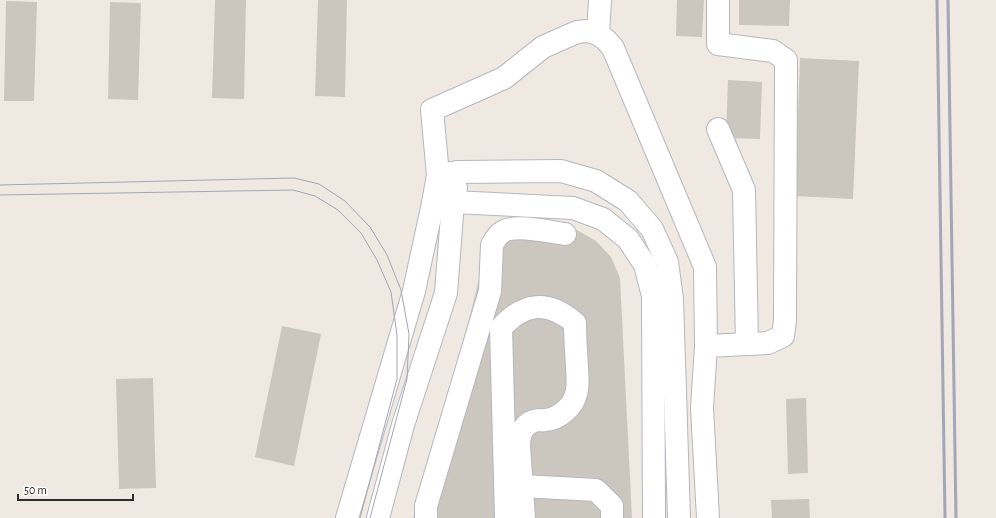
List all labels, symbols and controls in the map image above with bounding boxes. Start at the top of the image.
scale bar [18,476,133,502]
text: 50 m [24,484,47,496]

